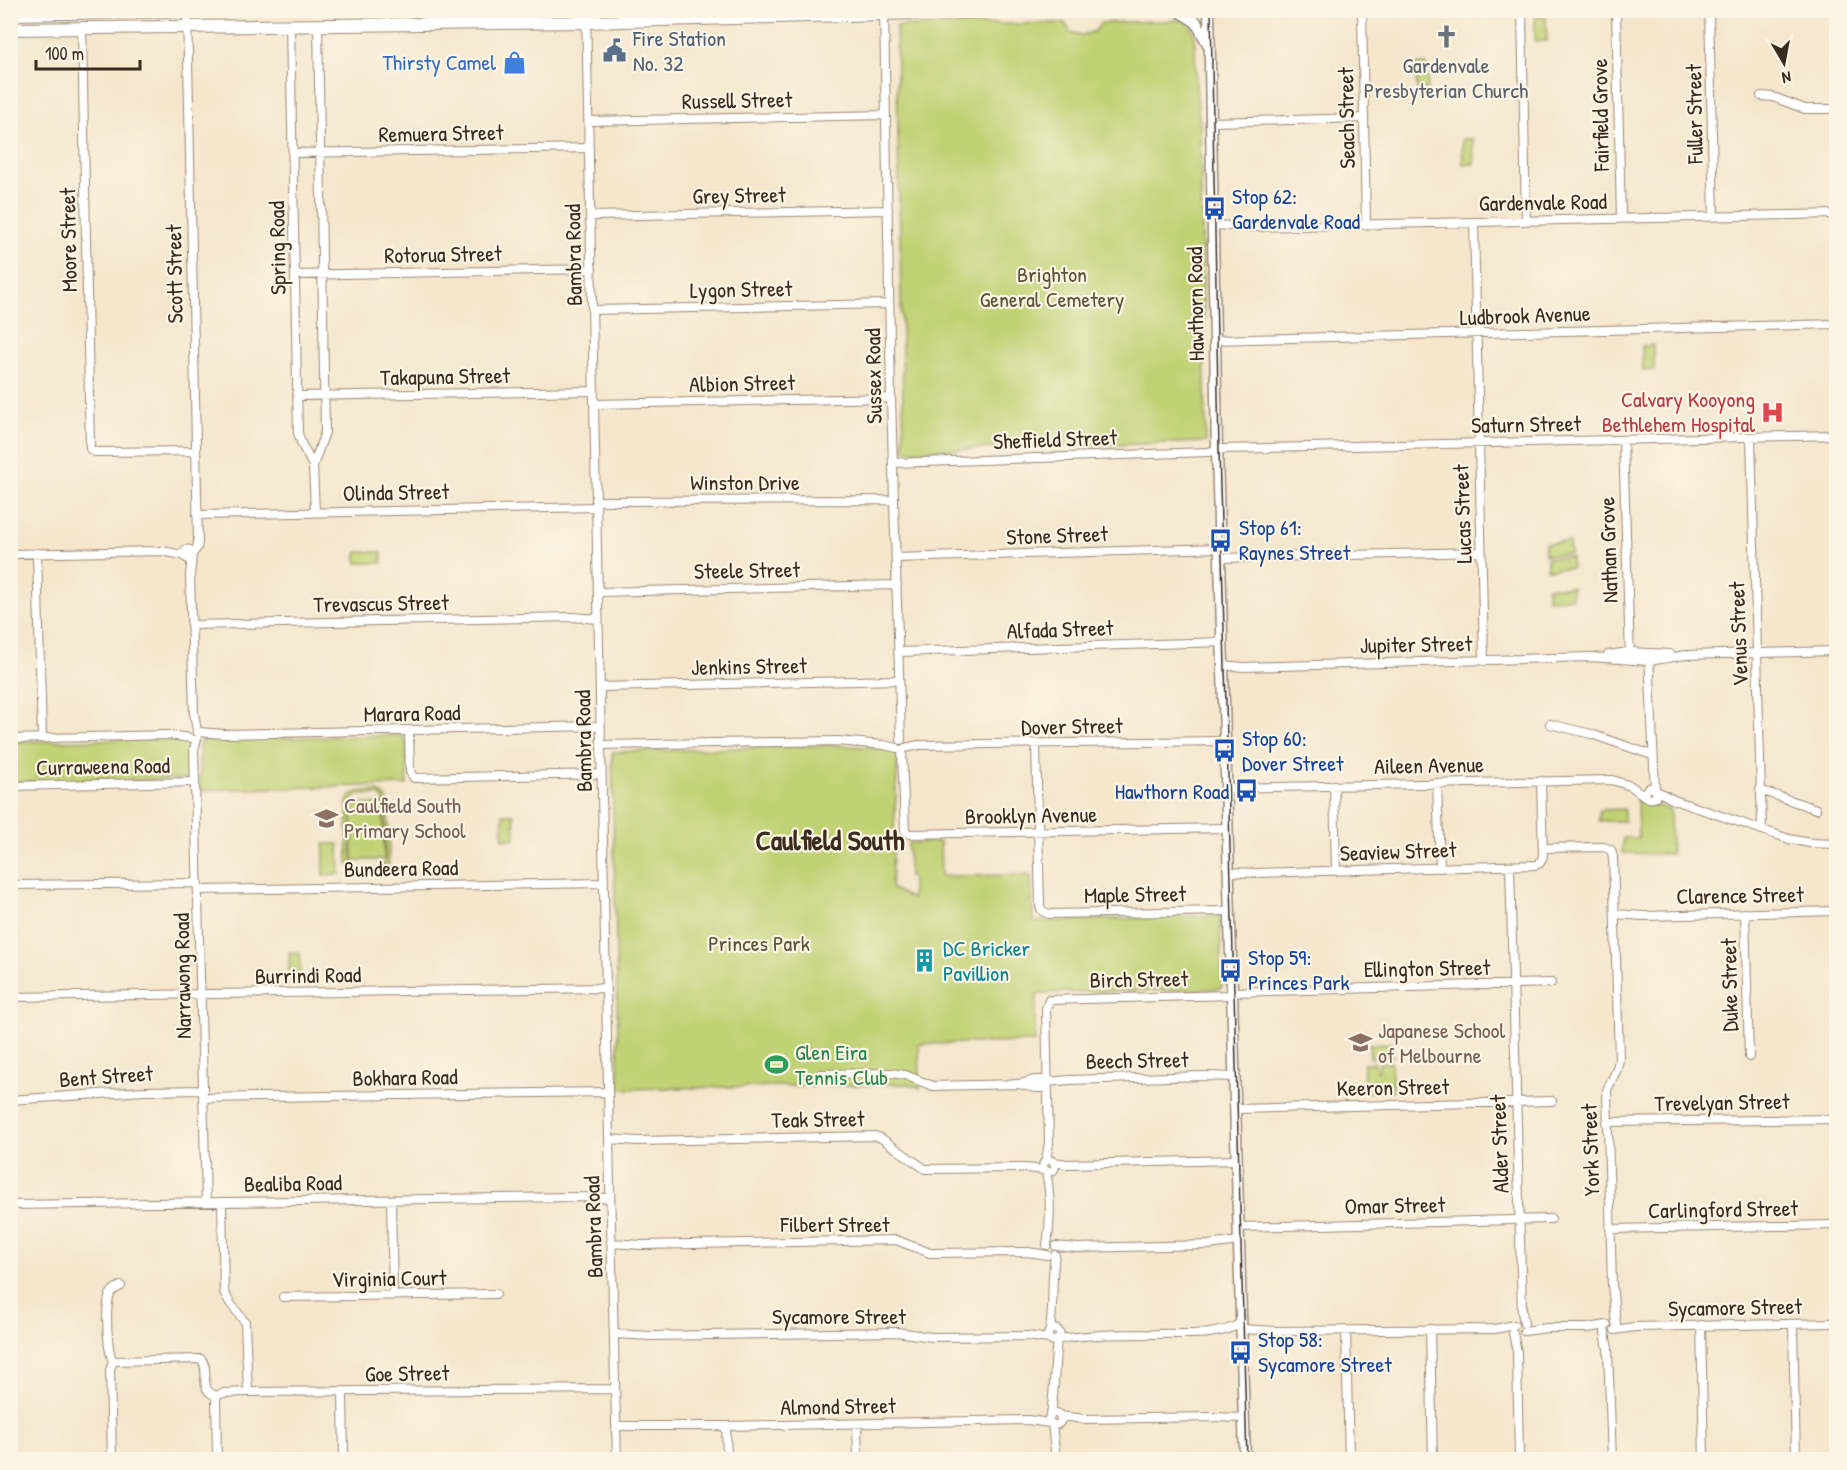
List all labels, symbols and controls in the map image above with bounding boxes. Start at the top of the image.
place label: Fire Station No. 32 [632,23,726,78]
church icon: Gardenvale Presbyterian Church [1433,23,1459,49]
scale bar [36,33,140,71]
north arrow [1754,33,1814,93]
public building icon: Fire Station No. 32 [602,38,628,64]
text: 100 m [45,41,84,66]
place label: Thirsty Camel [382,47,496,77]
shop icon: Thirsty Camel [501,49,527,75]
place label: Gardenvale Presbyterian Church [1364,50,1528,105]
street label: Fairfield Grove [1584,58,1616,173]
street label: Fuller Street [1678,63,1710,165]
text: N [1780,66,1793,89]
street label: Seach Street [1330,67,1362,169]
street label: Russell Street [682,84,793,116]
street label: Remuera Street [378,117,504,149]
street label: Grey Street [692,179,786,211]
place label: Stop 62: Gardenvale Road [1232,181,1361,236]
street label: Gardenvale Road [1479,186,1608,218]
street label: Moore Street [52,187,84,292]
bus stop icon: Stop 62: Gardenvale Road [1201,196,1227,222]
street label: Spring Road [261,200,293,295]
street label: Bambra Road [557,203,589,306]
street label: Scott Street [158,224,190,324]
street label: Rotorua Street [384,238,502,270]
street label: Hawthorn Road [1179,246,1211,361]
park label: Brighton General Cemetery [980,259,1124,314]
street label: Lygon Street [690,273,793,305]
street label: Ludbrook Avenue [1459,298,1591,332]
street label: Sussex Road [857,328,889,424]
street label: Takapuna Street [380,360,511,392]
street label: Albion Street [689,367,796,399]
place label: Calvary Kooyong Bethlehem Hospital [1602,384,1755,439]
hospital icon: Calvary Kooyong Bethlehem Hospital [1760,399,1786,425]
street label: Saturn Street [1471,408,1582,440]
street label: Sheffield Street [992,422,1118,456]
street label: Lucas Street [1445,464,1479,564]
street label: Winston Drive [690,467,800,497]
street label: Olinda Street [343,476,450,508]
street label: Nathan Grove [1591,496,1625,604]
place label: Stop 61: Raynes Street [1239,512,1351,567]
street label: Stone Street [1006,518,1109,552]
bus stop icon: Stop 61: Raynes Street [1208,527,1234,553]
street label: Steele Street [694,554,801,586]
street label: Venus Street [1721,581,1755,687]
street label: Trevascus Street [313,587,449,619]
street label: Alfada Street [1006,612,1114,646]
street label: Jupiter Street [1360,628,1473,660]
street label: Jenkins Street [691,650,807,682]
street label: Bambra Road [567,689,599,792]
street label: Marara Road [363,697,461,729]
street label: Dover Street [1021,710,1123,742]
place label: Stop 60: Dover Street [1242,723,1344,778]
bus stop icon: Stop 60: Dover Street [1211,738,1237,764]
street label: Aileen Avenue [1374,749,1484,781]
street label: Curraweena Road [36,750,171,782]
place label: Hawthorn Road [1115,776,1229,806]
bus stop icon: Hawthorn Road [1234,778,1260,804]
place label: Caulfield South Primary School [344,790,466,845]
street label: Brooklyn Avenue [965,799,1098,831]
school or university icon: Caulfield South Primary School [313,805,339,831]
district label: Caulfield South [756,821,905,859]
street label: Seaview Street [1339,834,1457,868]
street label: Bundeera Road [344,852,459,884]
street label: Maple Street [1084,878,1187,910]
street label: Clarence Street [1676,879,1804,911]
street label: Narrawong Road [166,912,198,1039]
park label: Princes Park [708,928,810,958]
place label: DC Bricker Pavillion [943,933,1031,988]
street label: Duke Street [1713,938,1745,1032]
place label: Stop 59: Princes Park [1248,942,1350,997]
building icon: DC Bricker Pavillion [912,948,938,974]
street label: Ellington Street [1363,952,1491,984]
bus stop icon: Stop 59: Princes Park [1217,957,1243,983]
street label: Burrindi Road [255,959,362,991]
street label: Birch Street [1089,963,1189,995]
place label: Japanese School of Melbourne [1378,1015,1505,1070]
school or university icon: Japanese School of Melbourne [1347,1030,1373,1056]
place label: Glen Eira Tennis Club [795,1037,888,1092]
street label: Beech Street [1085,1044,1189,1076]
sports icon: Glen Eira Tennis Club [764,1052,790,1078]
street label: Bent Street [58,1058,154,1094]
street label: Bokhara Road [352,1061,458,1093]
street label: Keeron Street [1336,1071,1450,1103]
street label: Trevelyan Street [1654,1086,1790,1118]
street label: Alder Street [1482,1094,1516,1194]
street label: Teak Street [771,1103,865,1135]
street label: York Street [1573,1103,1607,1197]
street label: Bealiba Road [244,1167,343,1199]
street label: Bambra Road [576,1175,610,1279]
street label: Omar Street [1344,1189,1446,1221]
street label: Carlingford Street [1648,1193,1799,1225]
street label: Filbert Street [779,1209,890,1239]
street label: Virginia Court [331,1262,447,1294]
street label: Sycamore Street [1668,1291,1803,1323]
street label: Sycamore Street [772,1301,906,1331]
place label: Stop 58: Sycamore Street [1258,1324,1392,1379]
bus stop icon: Stop 58: Sycamore Street [1227,1339,1253,1365]
street label: Goe Street [365,1357,450,1389]
street label: Almond Street [780,1390,896,1422]

